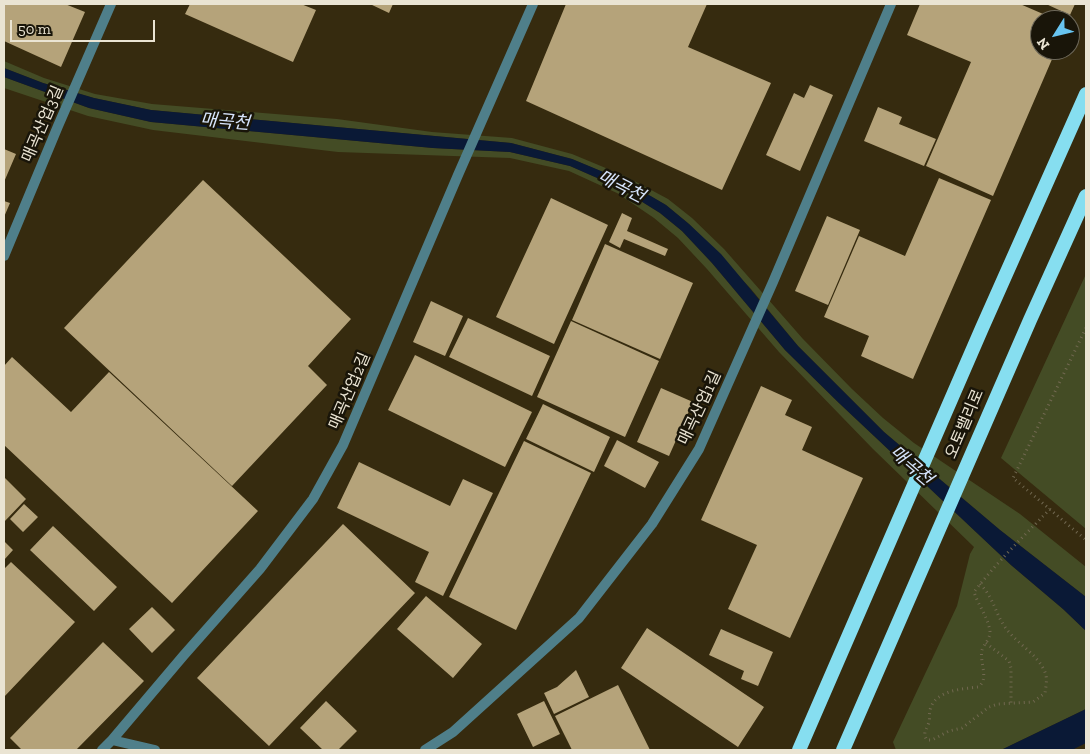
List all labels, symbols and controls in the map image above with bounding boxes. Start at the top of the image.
scale bar [12,10,158,42]
north arrow [1030,10,1080,60]
text: 50 m [18,20,51,38]
text: N [1033,34,1053,53]
street label: 매곡산업3길 [18,83,68,165]
water label: 매곡천 [199,109,251,135]
water label: 매곡천 [594,166,648,208]
street label: 매곡산업2길 [325,350,375,432]
street label: 매곡산업1길 [674,368,726,448]
street label: 오토밸리로 [942,386,988,462]
water label: 매곡천 [885,442,937,490]

